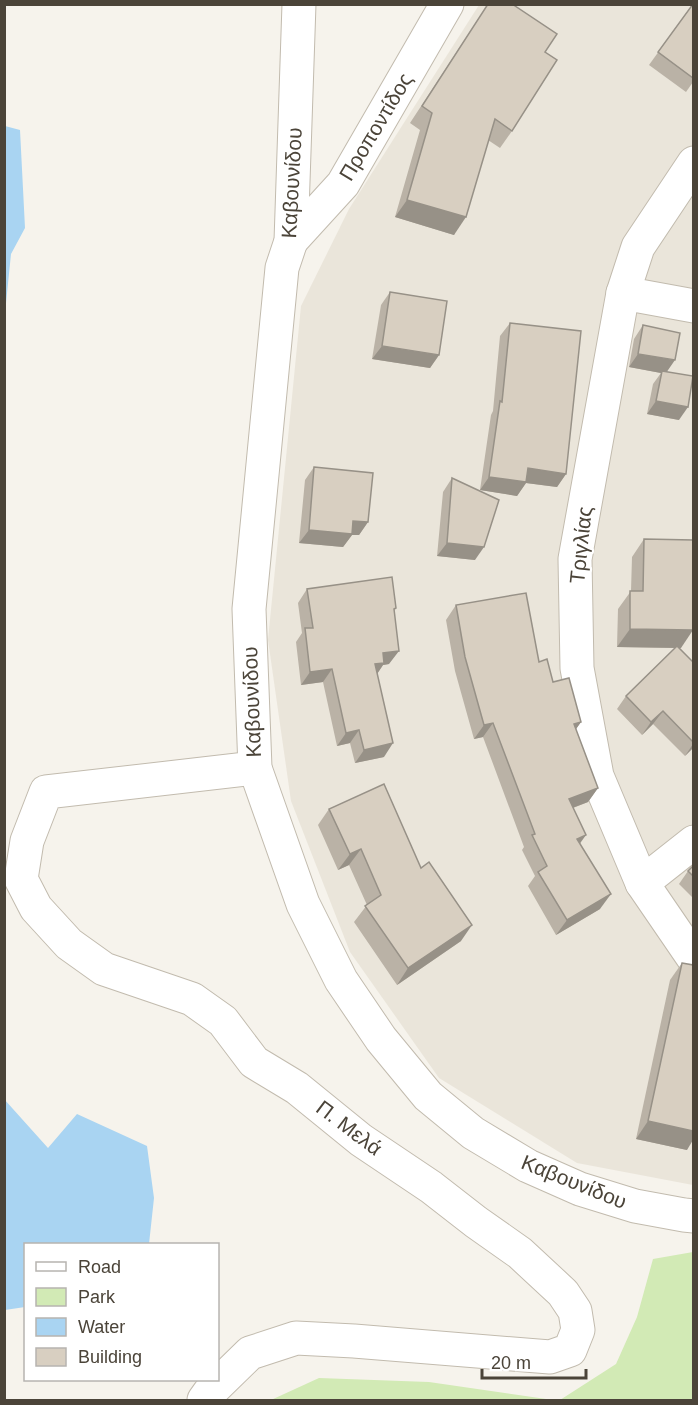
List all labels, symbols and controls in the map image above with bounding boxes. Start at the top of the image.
street label: Προποντίδος [334,69,417,185]
street label: Καβουνίδου [277,127,306,239]
street label: Τριγλίας [565,505,596,585]
street label: Καβουνίδου [238,646,265,758]
street label: Π. Μελά [312,1096,387,1160]
street label: Καβουνίδου [518,1150,630,1213]
legend [24,1243,219,1381]
text: Road [78,1257,121,1277]
text: Park [78,1287,116,1307]
text: Water [78,1317,125,1337]
scale bar [482,1342,586,1380]
text: Building [78,1347,142,1367]
text: 20 m [491,1353,531,1373]

